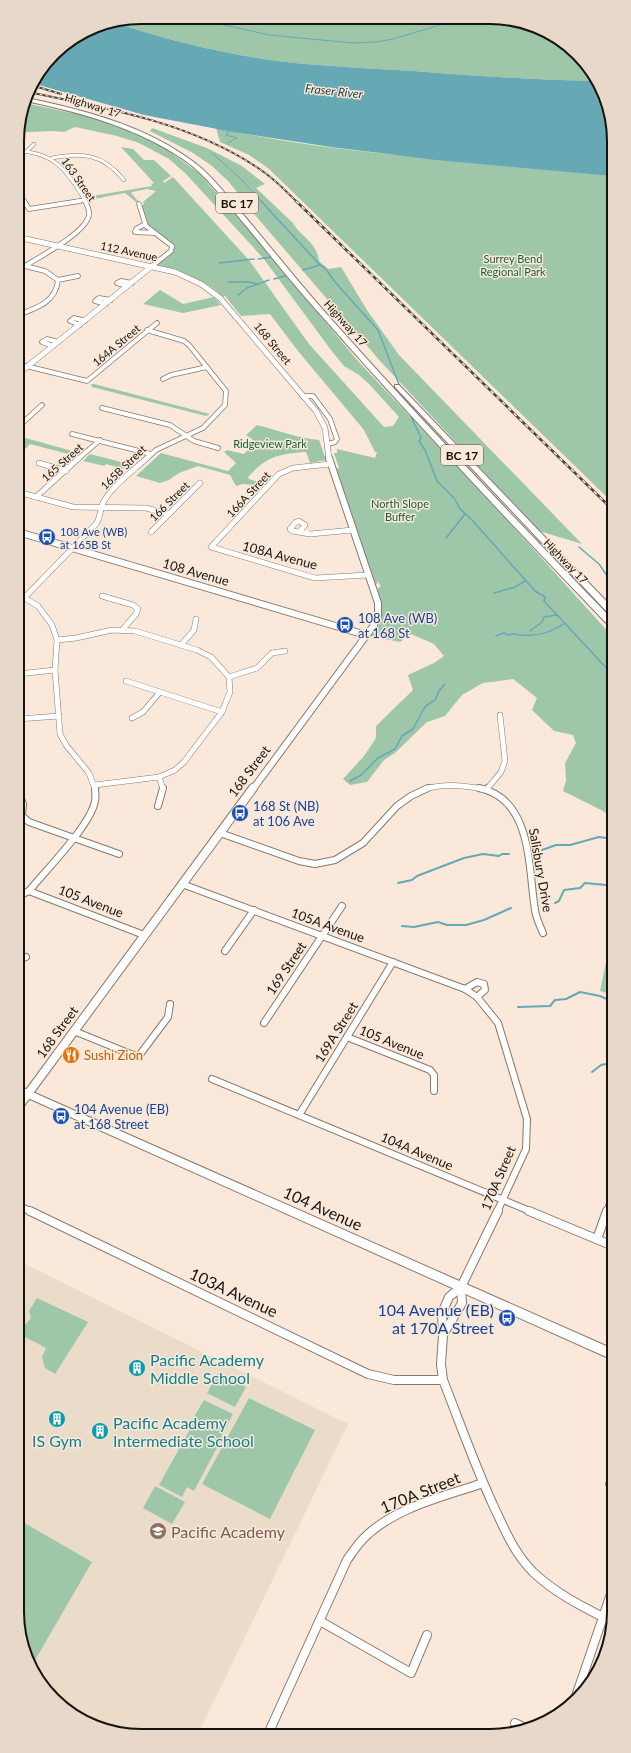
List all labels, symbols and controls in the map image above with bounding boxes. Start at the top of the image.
water label: Fraser River [304,81,365,102]
street label: Highway 17 [64,90,122,120]
street label: 163 Street [59,154,99,204]
road number: BC 17 [216,193,258,213]
street label: 112 Avenue [99,239,159,263]
park label: Surrey Bend Regional Park [480,252,546,278]
street label: Highway 17 [322,297,370,349]
street label: 168 Street [252,319,294,367]
street label: 164A Street [90,321,142,369]
park label: Ridgeview Park [233,437,307,450]
street label: 165 Street [39,440,85,484]
street label: 165B Street [98,442,148,492]
road number: BC 17 [441,445,483,465]
street label: 166A Street [223,468,273,520]
street label: 166 Street [146,478,192,524]
park label: North Slope Buffer [371,497,429,523]
place label: 108 Ave (WB) at 165B St [60,525,127,551]
bus stop icon: 108 Ave (WB) at 165B St [37,527,57,547]
street label: Highway 17 [541,536,591,586]
street label: 108A Avenue [241,537,319,573]
street label: 108 Avenue [161,555,231,589]
place label: 108 Ave (WB) at 168 St [358,610,437,641]
bus stop icon: 108 Ave (WB) at 168 St [335,615,355,635]
street label: 168 Street [225,742,274,800]
place label: 168 St (NB) at 106 Ave [253,798,319,829]
bus stop icon: 168 St (NB) at 106 Ave [230,803,250,823]
street label: Salisbury Drive [526,827,556,913]
street label: 105 Avenue [56,881,126,921]
street label: 105A Avenue [289,904,367,946]
street label: 169 Street [263,938,310,997]
street label: 169A Street [311,998,361,1065]
street label: 168 Street [33,1003,81,1061]
street label: 105 Avenue [357,1022,427,1062]
restaurant icon: Sushi Zion [61,1045,81,1065]
place label: Sushi Zion [84,1047,143,1063]
place label: 104 Avenue (EB) at 168 Street [74,1101,169,1132]
bus stop icon: 104 Avenue (EB) at 168 Street [51,1106,71,1126]
street label: 104A Avenue [378,1129,456,1173]
street label: 170A Street [477,1143,519,1213]
street label: 104 Avenue [281,1182,365,1234]
street label: 103A Avenue [187,1263,281,1321]
place label: 104 Avenue (EB) at 170A Street [377,1300,494,1337]
bus stop icon: 104 Avenue (EB) at 170A Street [497,1308,517,1328]
place label: Pacific Academy Middle School [150,1350,265,1387]
building icon: Pacific Academy Middle School [127,1358,147,1378]
building icon: IS Gym [47,1409,67,1429]
place label: Pacific Academy Intermediate School [113,1413,254,1450]
building icon: Pacific Academy Intermediate School [90,1421,110,1441]
place label: IS Gym [32,1431,82,1450]
street label: 170A Street [377,1467,463,1517]
school or university icon: Pacific Academy [148,1521,168,1541]
place label: Pacific Academy [171,1522,286,1541]

